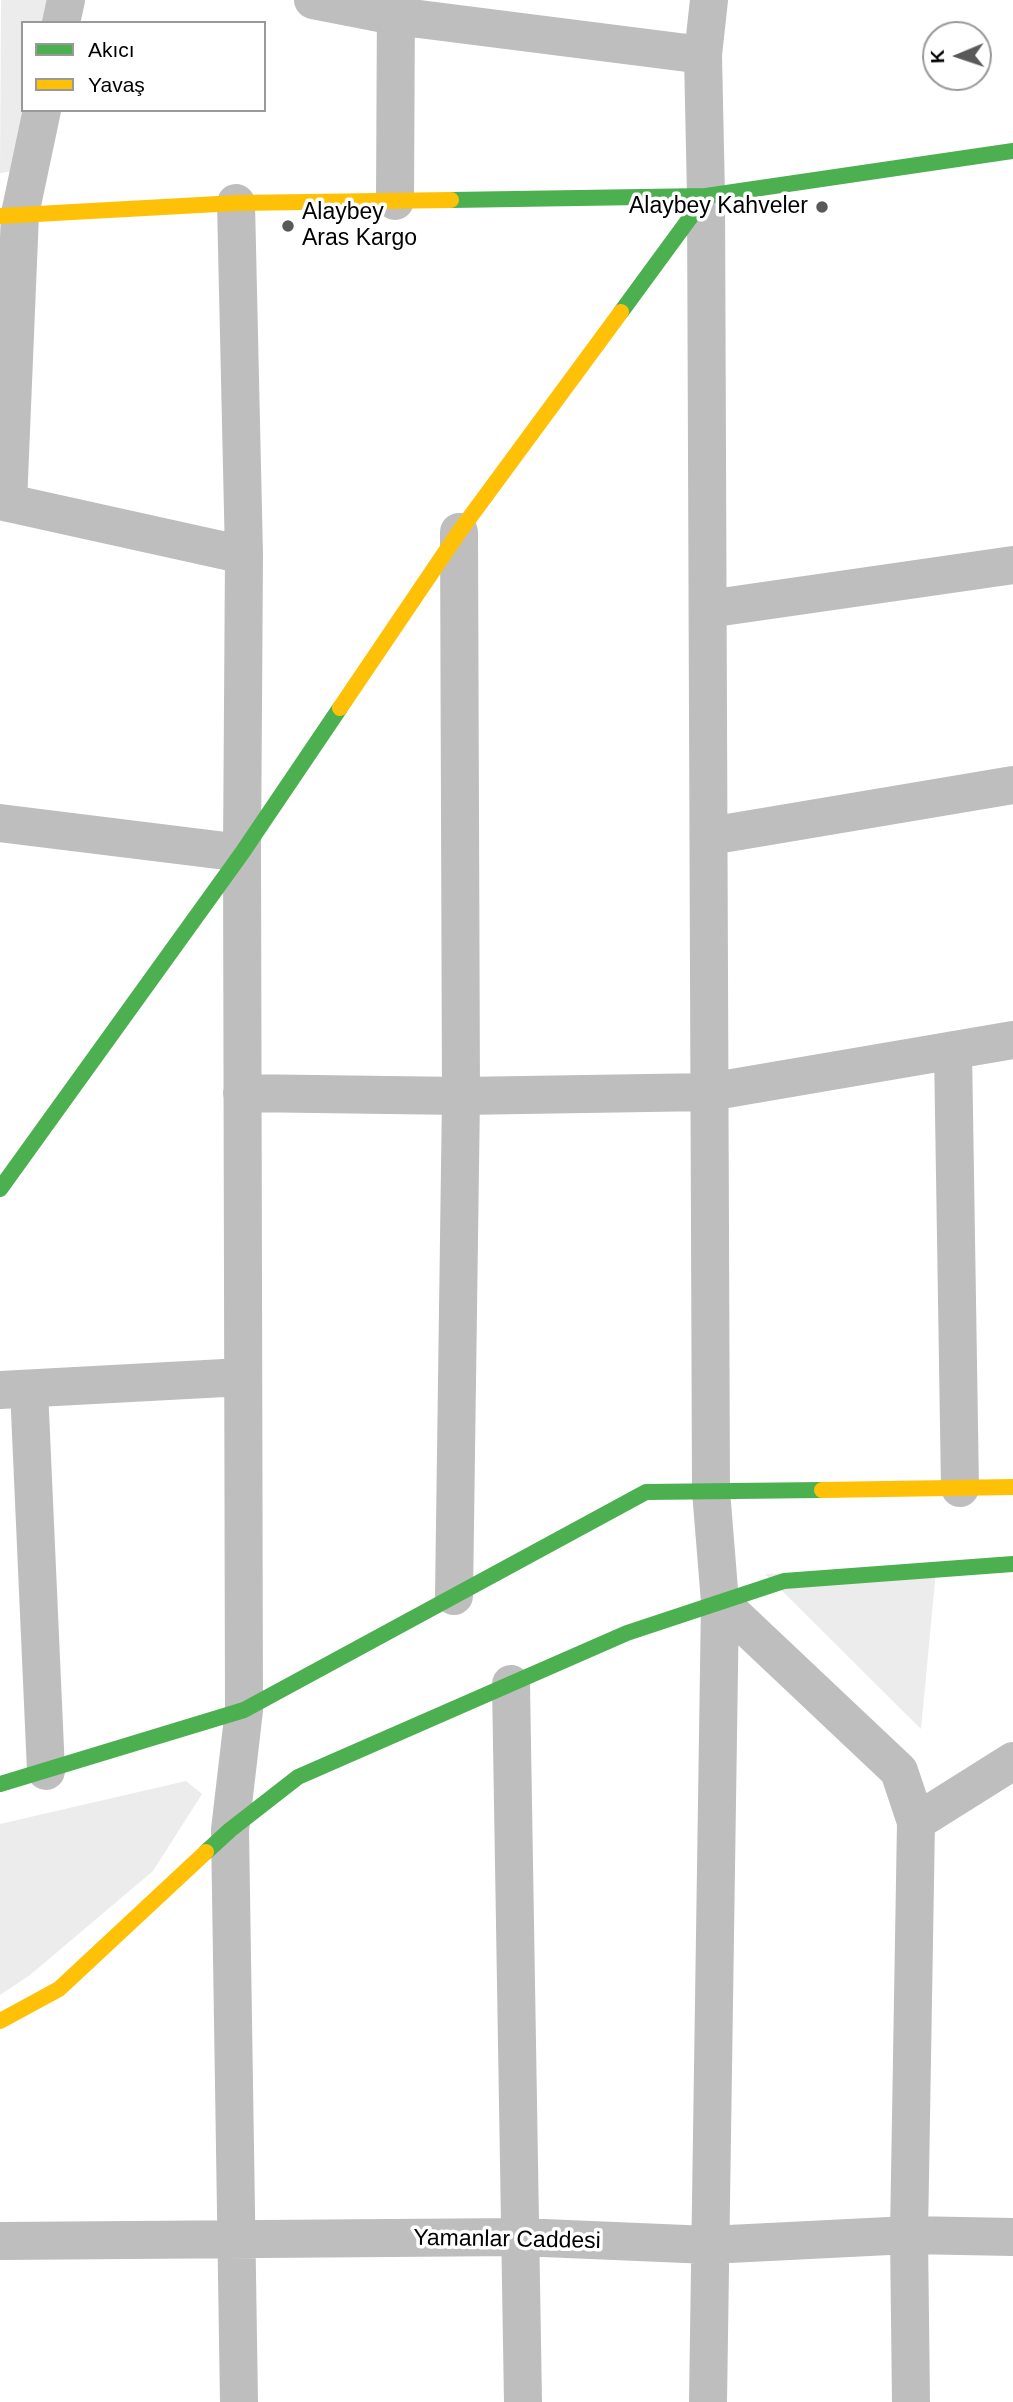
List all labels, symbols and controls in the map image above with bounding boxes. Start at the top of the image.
legend [21,21,266,112]
north arrow [922,21,992,91]
text: Akıcı [88,38,135,61]
text: K [927,49,948,64]
text: Yavaş [88,73,145,96]
place label: Alaybey Kahveler [629,193,808,221]
place label: Alaybey Aras Kargo [302,199,417,253]
marker: Alaybey Kahveler [814,199,830,215]
marker: Alaybey Aras Kargo [280,218,296,234]
street label: Yamanlar Caddesi [413,2225,601,2255]

